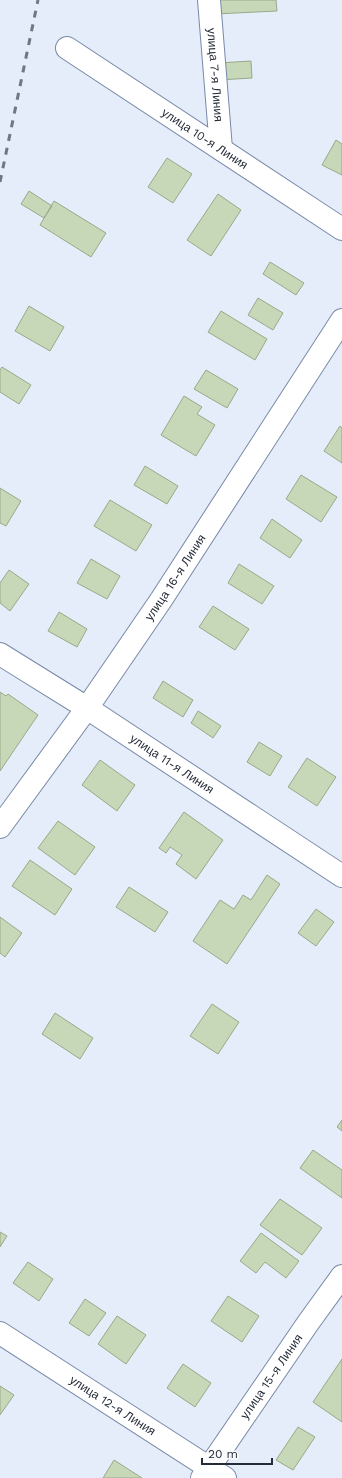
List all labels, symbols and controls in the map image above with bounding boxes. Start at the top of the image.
street label: улица 7-я Линия [204,27,226,122]
street label: улица 10-я Линия [159,105,251,172]
street label: улица 16-я Линия [142,532,209,623]
street label: улица 11-я Линия [127,731,216,797]
street label: улица 15-я Линия [238,1331,305,1422]
street label: улица 12-я Линия [67,1373,158,1438]
scale bar [202,1440,272,1466]
text: 20 m [208,1447,238,1461]

